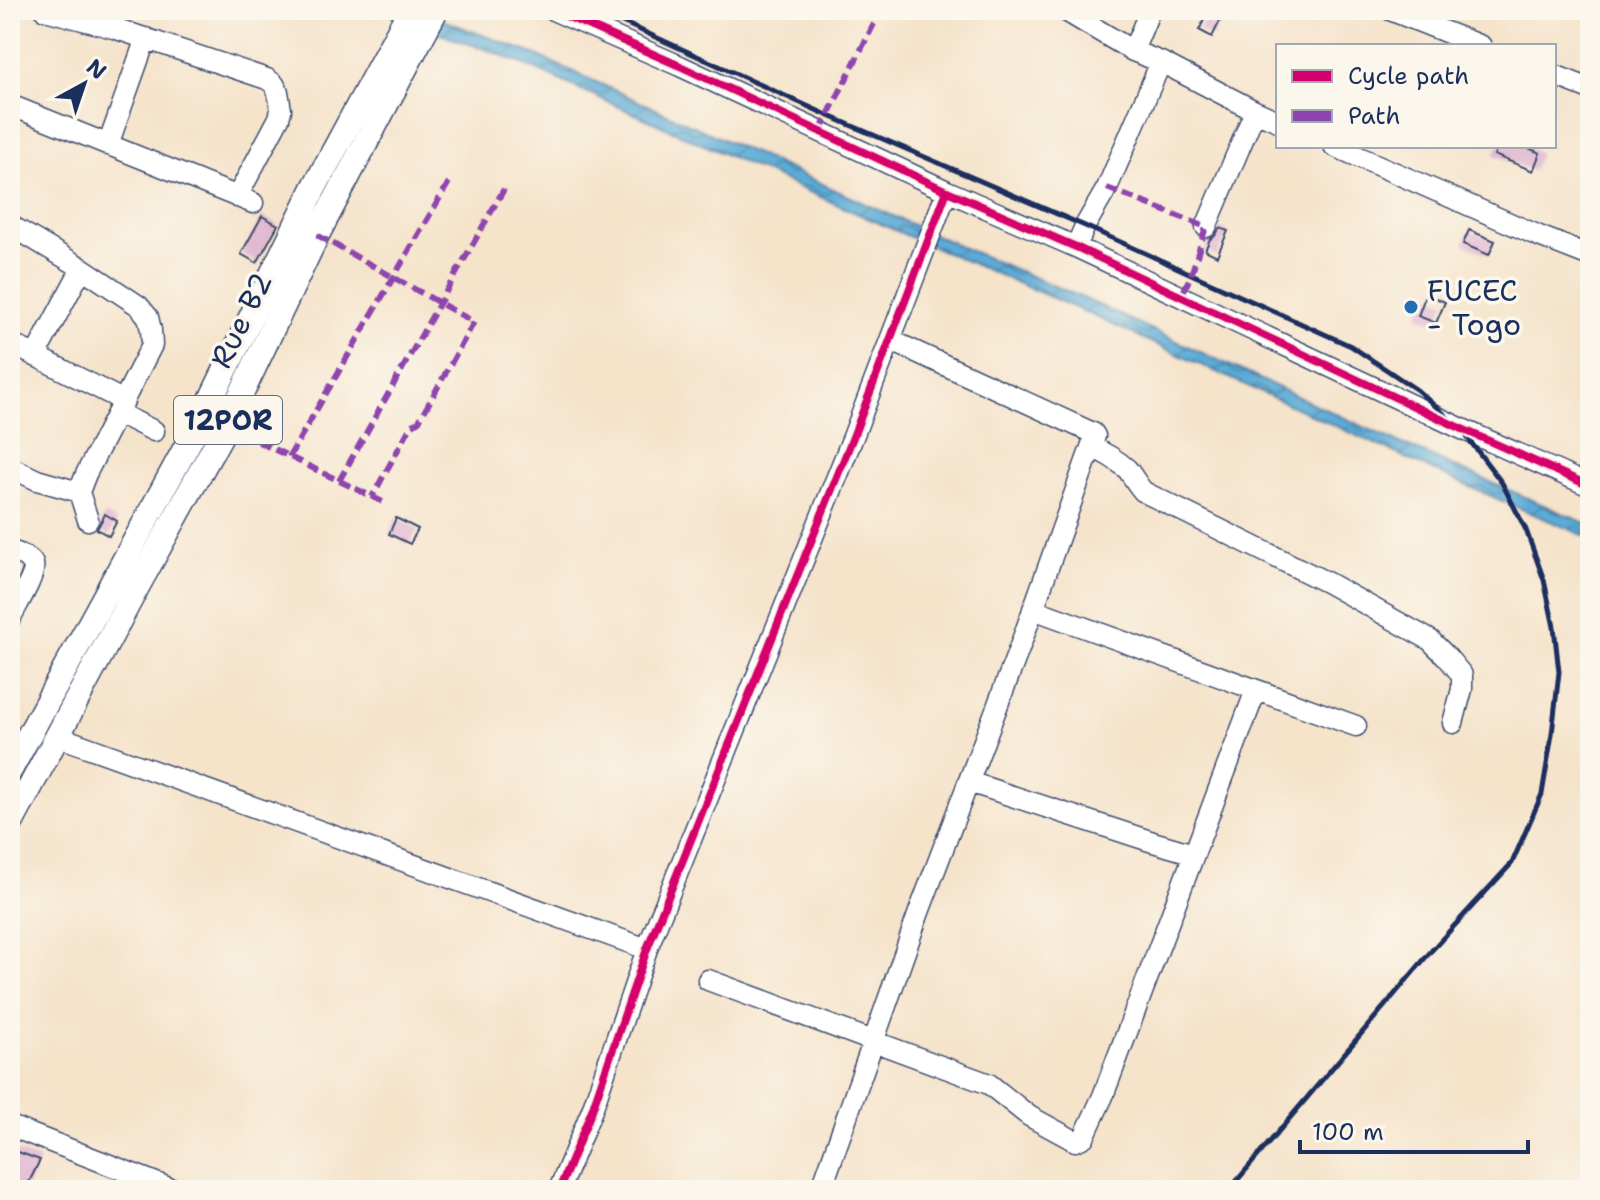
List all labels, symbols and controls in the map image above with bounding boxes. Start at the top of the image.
north arrow [44,44,124,124]
legend [1276,44,1556,148]
text: N [81,52,113,86]
text: Cycle path [1348,60,1469,92]
text: Path [1348,100,1400,132]
street label: Rue B2 [200,265,282,375]
place label: FUCEC - Togo [1427,270,1521,345]
marker: FUCEC - Togo [1402,298,1420,316]
road number: 12POR [174,396,282,444]
scale bar [1300,1104,1528,1154]
text: 100 m [1312,1116,1384,1148]

